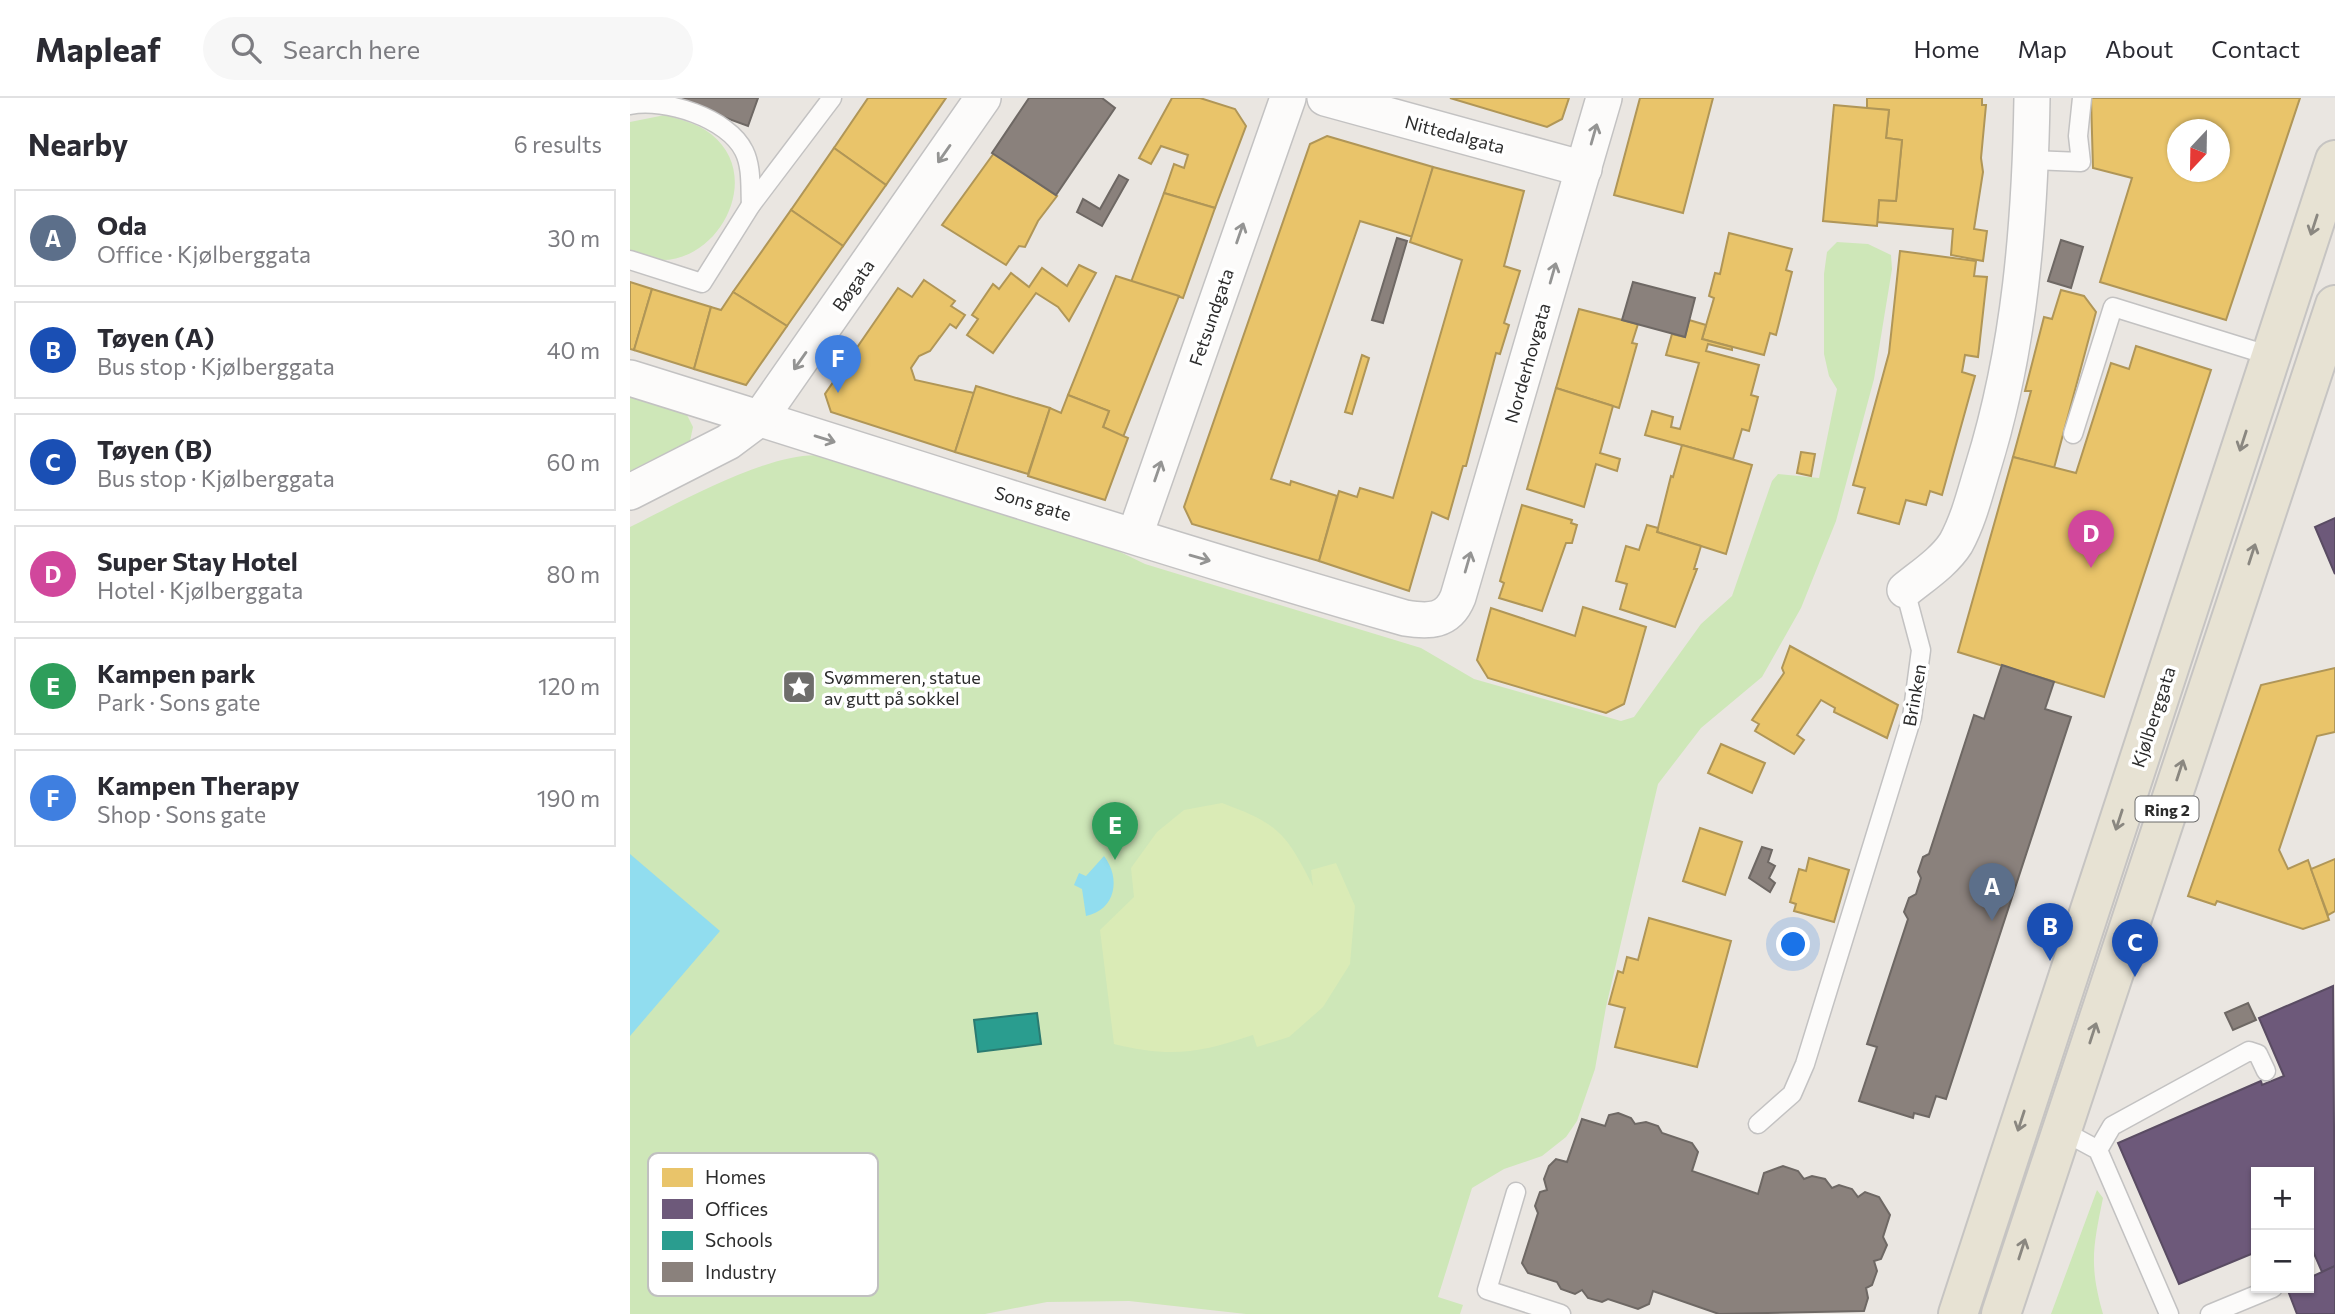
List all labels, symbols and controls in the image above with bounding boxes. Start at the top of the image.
search box [203,17,693,80]
text: Mapleaf [35,28,161,69]
icon: search [227,29,265,67]
text: Search here [283,33,420,64]
text: Home [1914,34,1980,63]
text: Map [2018,34,2067,63]
text: About [2105,34,2173,63]
text: Contact [2211,34,2300,63]
street label: Nittedalgata [1403,110,1507,158]
north arrow [2167,119,2230,182]
one-way arrow [1588,123,1601,145]
text: Nearby [28,125,128,162]
text: 6 results [514,130,602,158]
one-way arrow [937,144,951,163]
text: Oda [97,209,147,240]
one-way arrow [2307,213,2319,235]
one-way arrow [1235,223,1248,244]
text: A [45,224,61,252]
text: 30 m [547,224,600,252]
text: Office · Kjølberggata [97,240,311,268]
street label: Bøgata [827,255,879,315]
one-way arrow [1548,263,1561,285]
street label: Fetsundgata [1184,265,1238,369]
street label: Norderhovgata [1499,300,1555,426]
text: Tøyen (A) [97,321,214,352]
pin: F [815,335,861,393]
text: B [45,336,61,364]
text: 40 m [547,336,600,364]
one-way arrow [793,351,807,370]
text: Bus stop · Kjølberggata [97,352,335,380]
one-way arrow [2236,430,2249,452]
text: Tøyen (B) [97,433,212,464]
one-way arrow [814,433,836,446]
text: C [45,448,61,476]
text: 60 m [547,448,600,476]
one-way arrow [1152,460,1165,482]
text: Bus stop · Kjølberggata [97,464,335,492]
street label: Sons gate [992,481,1074,525]
pin: D [2068,510,2114,568]
one-way arrow [2247,544,2259,566]
text: Super Stay Hotel [97,545,298,576]
one-way arrow [1463,552,1476,574]
one-way arrow [1188,553,1210,566]
text: D [45,560,61,588]
text: 80 m [547,560,600,588]
text: Hotel · Kjølberggata [97,576,303,604]
text: Kampen park [97,657,255,688]
street label: Brinken [1898,662,1930,728]
street label: Kjølberggata [2126,664,2180,770]
place label: Svømmeren, statue av gutt på sokkel [824,666,981,709]
place icon: Svømmeren, statue av gutt på sokkel [780,668,818,706]
text: E [46,672,60,700]
text: 120 m [538,672,600,700]
text: Park · Sons gate [97,688,260,716]
one-way arrow [2175,760,2187,782]
text: Kampen Therapy [97,769,300,800]
text: F [46,784,60,812]
text: 190 m [537,784,600,812]
road number: Ring 2 [2136,796,2198,822]
text: Shop · Sons gate [97,800,266,828]
pin: E [1092,802,1138,860]
one-way arrow [2112,809,2124,831]
pin: A [1969,863,2015,921]
pin: B [2027,903,2073,961]
pin: C [2112,919,2158,977]
your location [1776,927,1810,961]
one-way arrow [2088,1022,2100,1044]
one-way arrow [2014,1110,2027,1132]
legend [648,1153,878,1296]
text: Homes [705,1165,766,1188]
map controls [2251,1167,2314,1293]
button: + [2251,1167,2314,1230]
text: Offices [705,1197,768,1220]
text: Schools [705,1228,773,1251]
button: − [2251,1230,2314,1293]
one-way arrow [2017,1238,2030,1260]
text: Industry [705,1260,777,1283]

